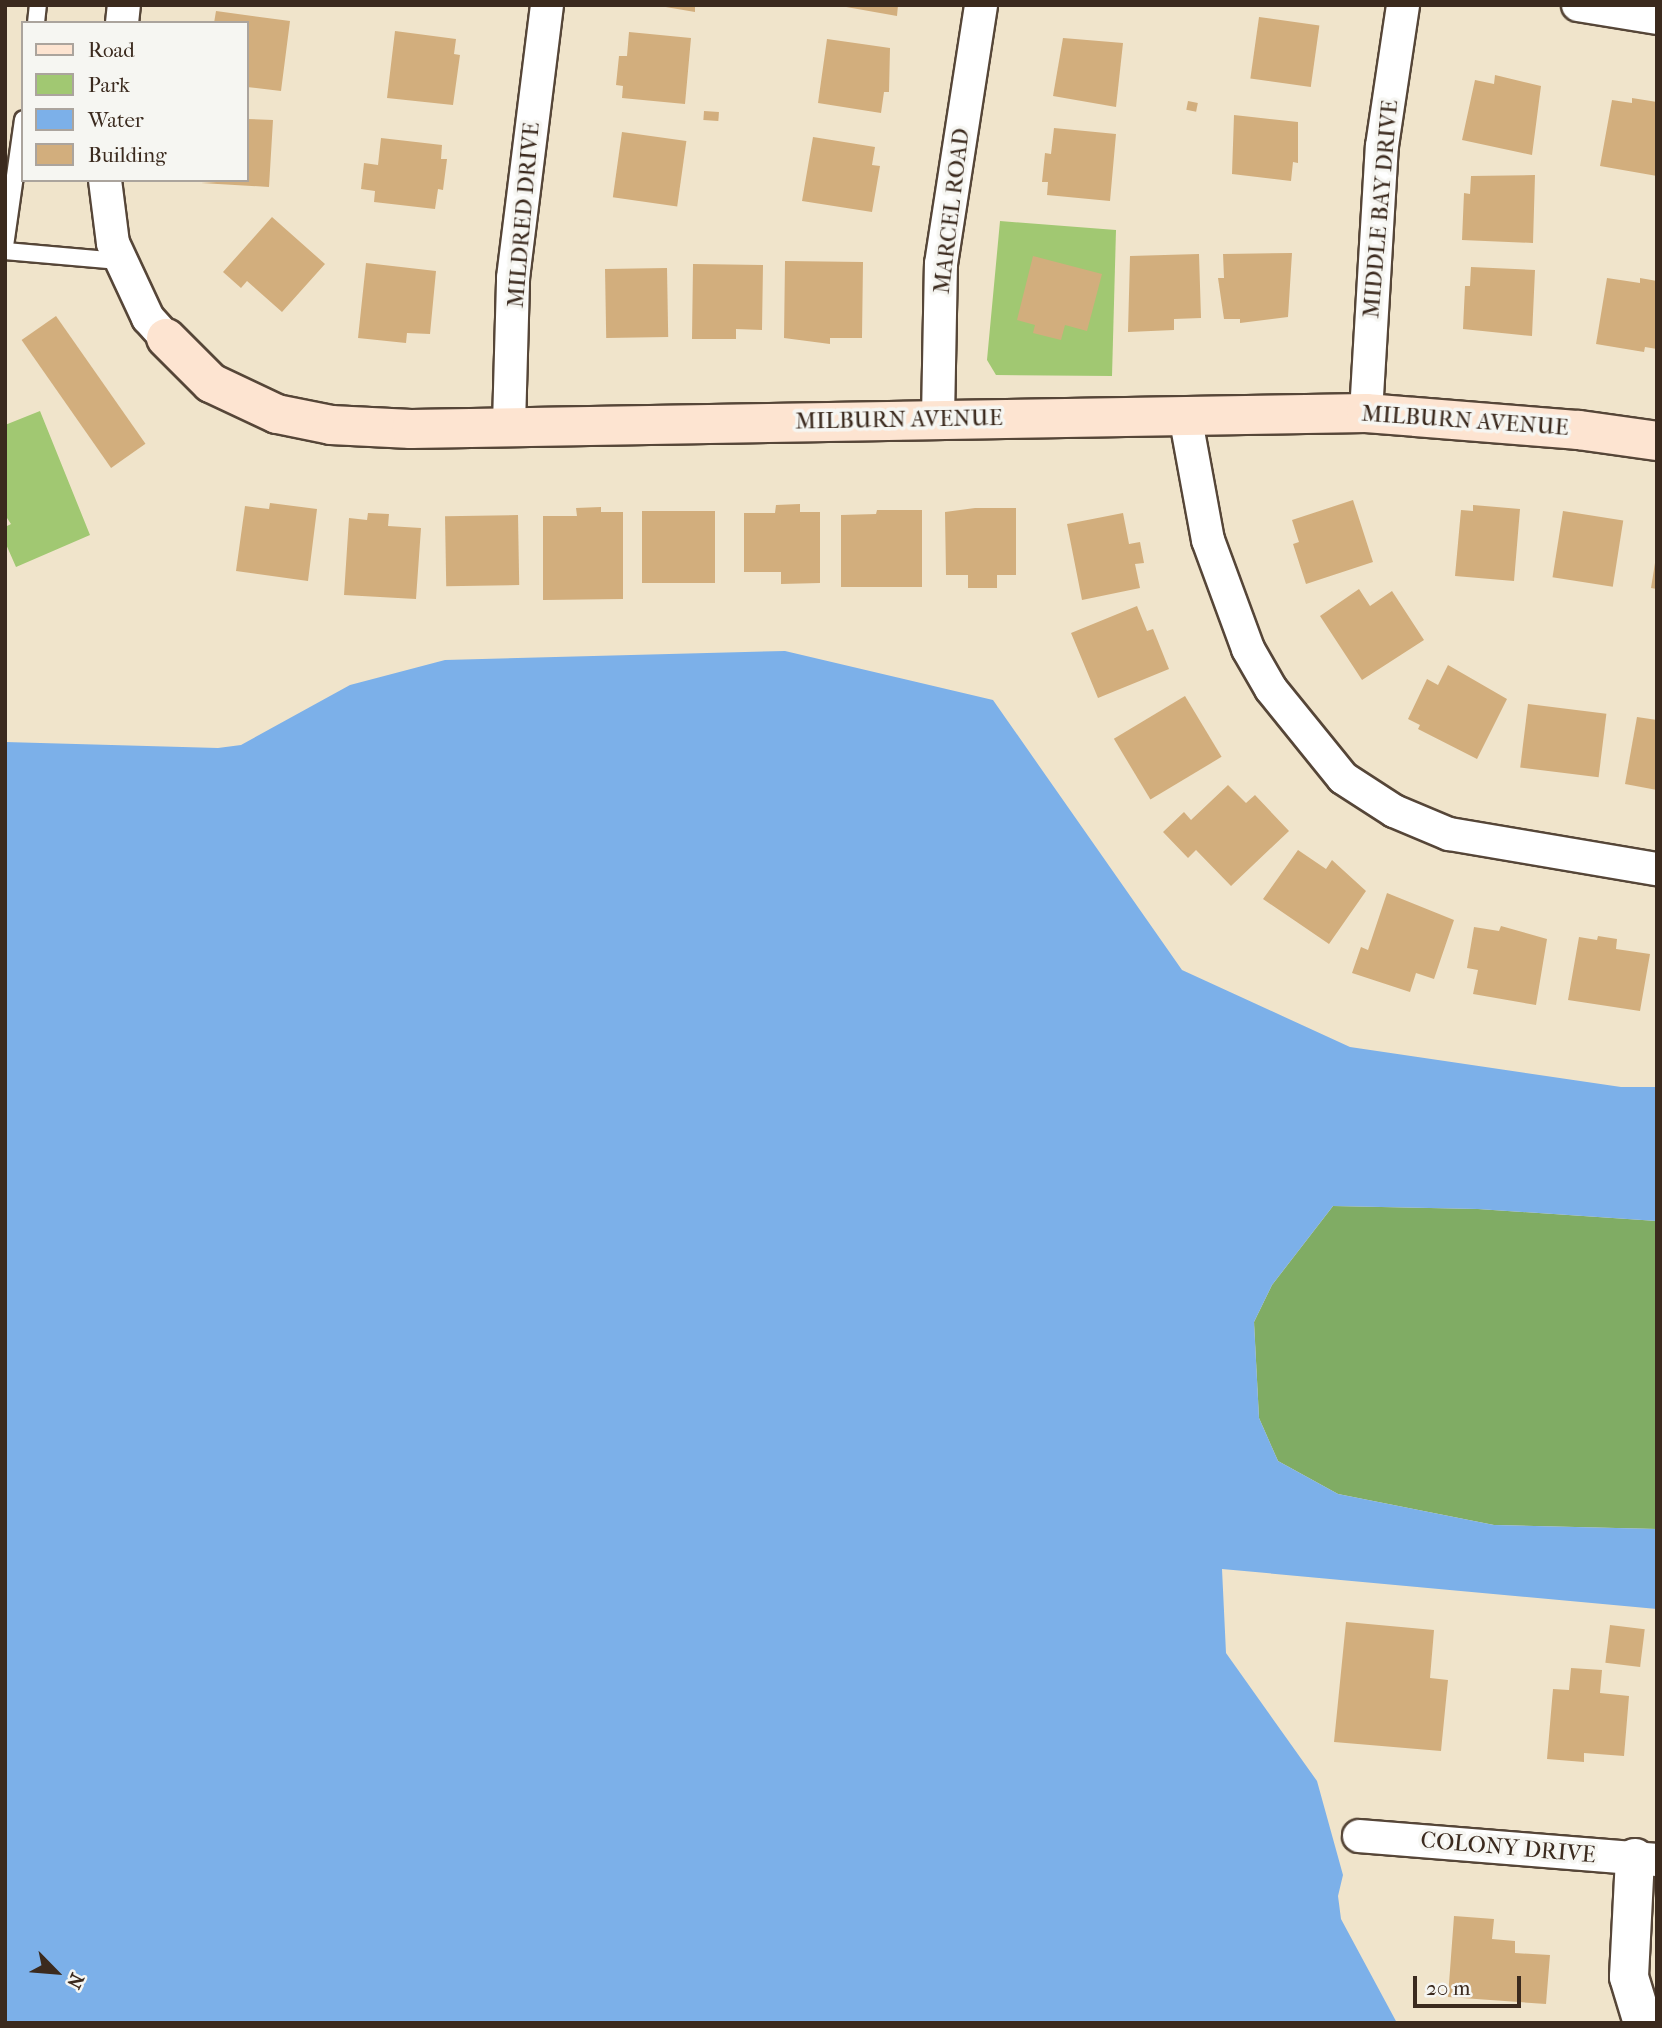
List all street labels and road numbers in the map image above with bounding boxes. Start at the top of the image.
street label: MIDDLE BAY DRIVE [1358,99,1404,319]
street label: MILDRED DRIVE [502,121,546,309]
street label: MARCEL ROAD [928,127,976,295]
street label: MILBURN AVENUE [1361,400,1569,442]
street label: MILBURN AVENUE [795,404,1003,436]
street label: COLONY DRIVE [1419,1827,1597,1869]

